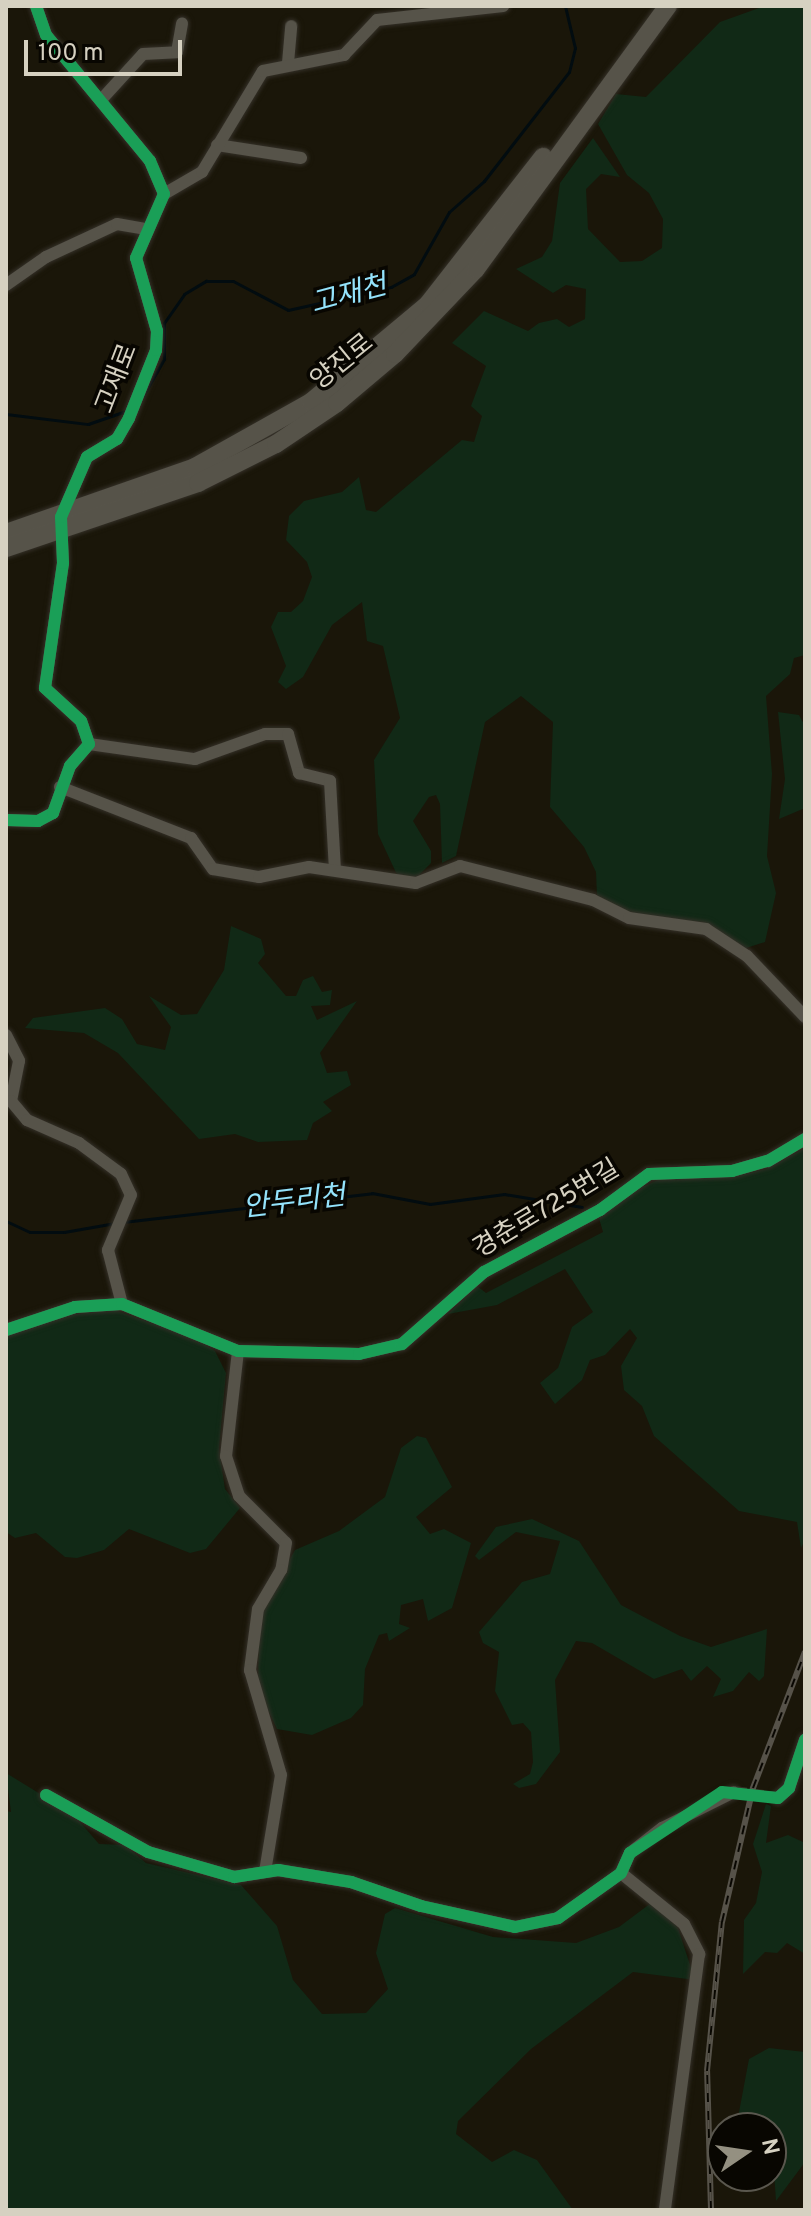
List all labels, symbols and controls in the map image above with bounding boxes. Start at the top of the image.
scale bar [28,24,186,74]
text: 100 m [38,39,104,69]
water label: 고재천 [307,270,391,322]
street label: 양진로 [305,328,381,398]
street label: 고재로 [91,340,145,418]
street label: 경춘로725번길 [468,1154,626,1266]
water label: 안두리천 [241,1180,347,1226]
north arrow [707,2112,787,2192]
text: N [754,2136,784,2158]

